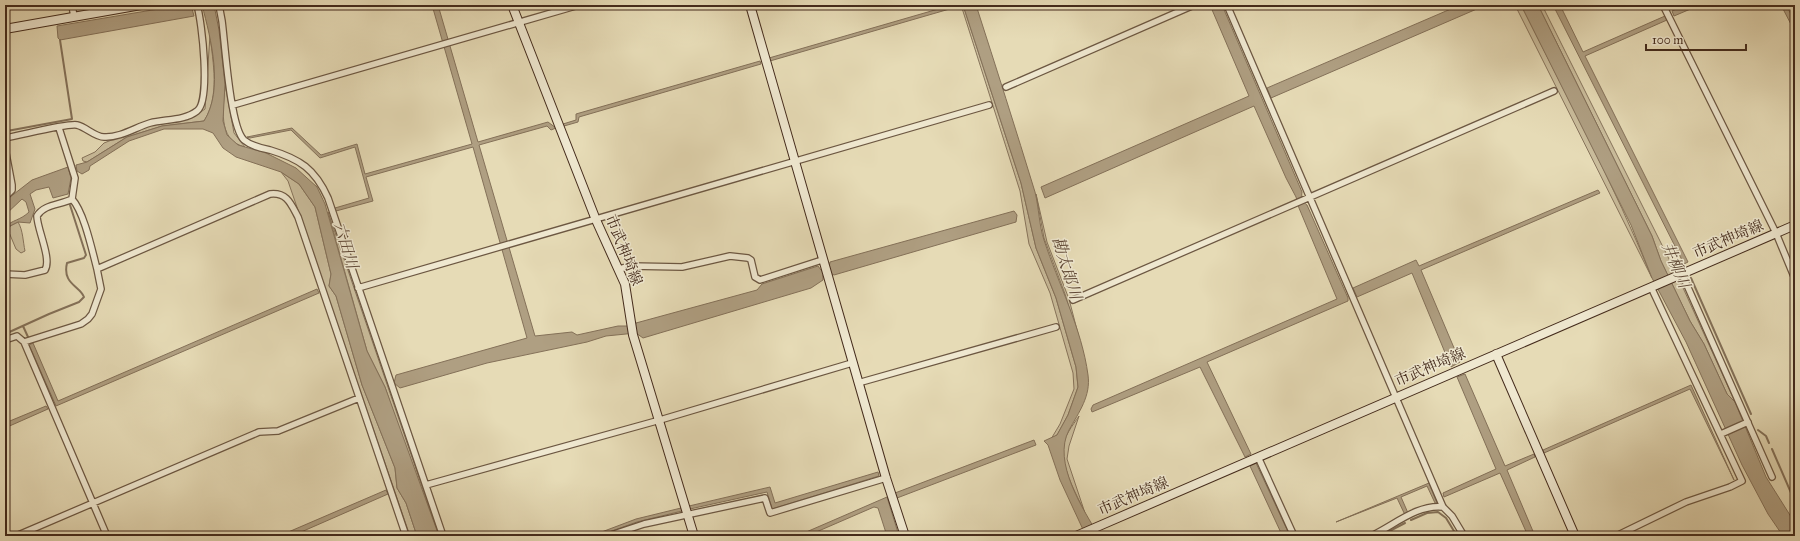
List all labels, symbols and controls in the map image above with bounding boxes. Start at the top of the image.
scale bar [1646,26,1746,52]
text: 100 m [1652,33,1683,47]
street label: 市武神埼線 [602,212,646,288]
street label: 市武神埼線 [1690,216,1766,262]
water label: 六田川 [330,219,363,273]
water label: 勘太郎川 [1049,235,1086,303]
water label: 井柳川 [1658,239,1695,293]
street label: 市武神埼線 [1392,344,1468,390]
street label: 市武神埼線 [1095,473,1171,519]

